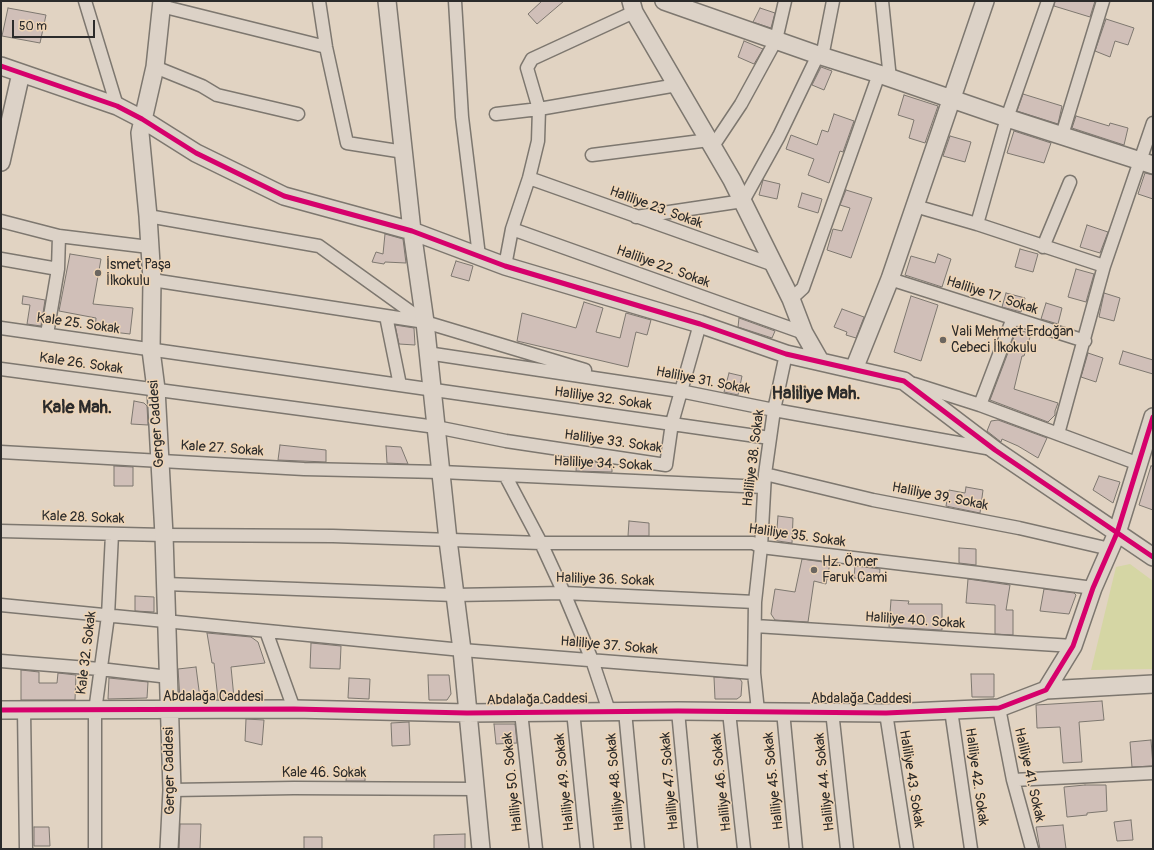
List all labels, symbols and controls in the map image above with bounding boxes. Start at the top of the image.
scale bar [14,12,97,38]
text: 50 m [19,19,47,34]
street label: Haliliye 23. Sokak [607,183,705,233]
street label: Haliliye 22. Sokak [614,242,712,292]
place label: İsmet Paşa İlkokulu [106,257,171,290]
marker: İsmet Paşa İlkokulu [93,268,103,278]
street label: Haliliye 17. Sokak [944,273,1040,319]
street label: Kale 25. Sokak [35,310,121,338]
place label: Vali Mehmet Erdoğan Cebeci İlkokulu [951,324,1074,356]
marker: Vali Mehmet Erdoğan Cebeci İlkokulu [938,335,948,345]
street label: Kale 26. Sokak [38,350,124,378]
street label: Haliliye 31. Sokak [654,364,752,398]
street label: Gerger Caddesi [146,380,168,468]
district label: Haliliye Mah. [772,383,860,405]
street label: Haliliye 32. Sokak [553,384,653,414]
district label: Kale Mah. [42,397,112,419]
street label: Haliliye 38. Sokak [740,409,768,507]
street label: Haliliye 33. Sokak [563,427,663,457]
street label: Kale 27. Sokak [180,438,264,460]
street label: Haliliye 34. Sokak [553,453,653,475]
street label: Haliliye 39. Sokak [890,479,990,515]
street label: Kale 28. Sokak [41,508,125,528]
street label: Haliliye 35. Sokak [747,521,847,551]
place label: Hz. Ömer Faruk Cami [822,554,887,586]
marker: Hz. Ömer Faruk Cami [809,565,819,575]
street label: Haliliye 36. Sokak [555,570,655,590]
street label: Haliliye 40. Sokak [864,609,966,633]
street label: Kale 32. Sokak [74,610,100,696]
street label: Haliliye 37. Sokak [559,633,659,659]
street label: Abdalağa Caddesi [163,689,263,705]
street label: Abdalağa Caddesi [487,691,587,709]
street label: Abdalağa Caddesi [811,691,911,707]
street label: Haliliye 41. Sokak [1010,726,1048,824]
street label: Gerger Caddesi [161,727,179,815]
street label: Haliliye 42. Sokak [961,727,991,827]
street label: Haliliye 43. Sokak [895,729,927,829]
street label: Haliliye 50. Sokak [499,731,527,833]
street label: Haliliye 47. Sokak [657,731,683,831]
street label: Haliliye 45. Sokak [760,731,788,831]
street label: Haliliye 49. Sokak [552,732,578,832]
street label: Haliliye 48. Sokak [603,732,629,832]
street label: Haliliye 46. Sokak [708,732,736,832]
street label: Haliliye 44. Sokak [811,732,839,832]
street label: Kale 46. Sokak [282,765,366,781]

